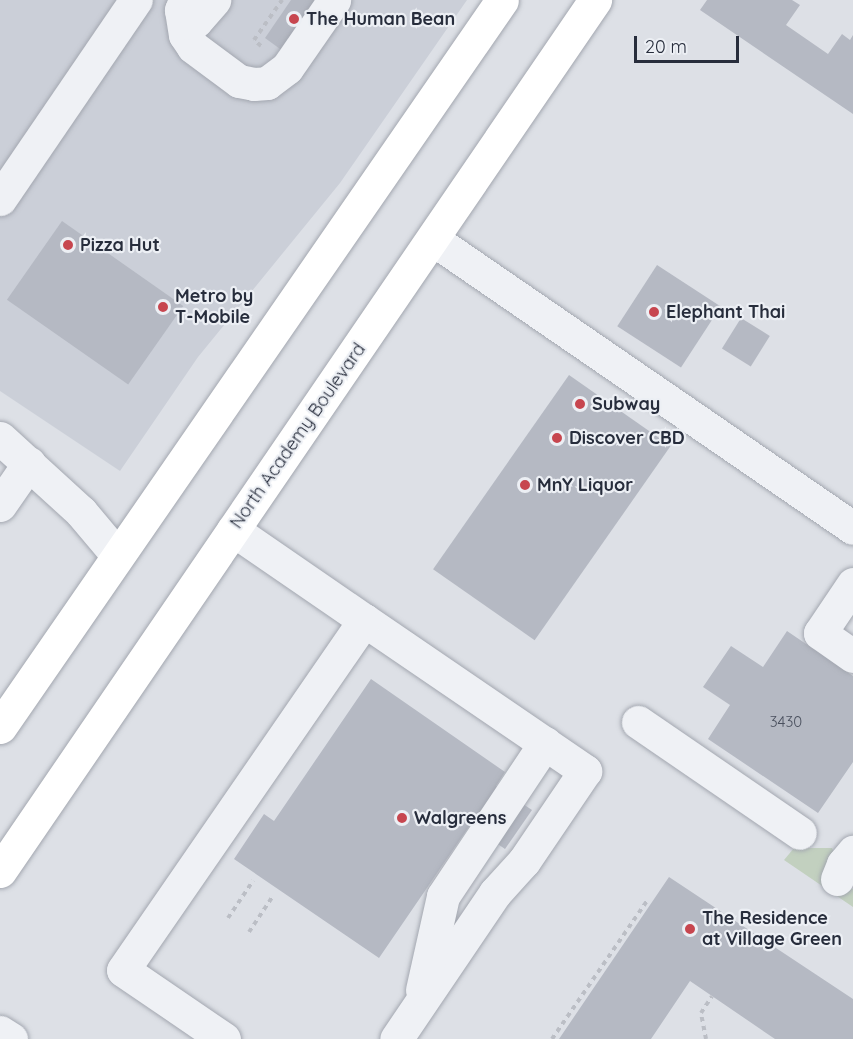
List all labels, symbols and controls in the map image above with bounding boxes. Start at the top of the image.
place label: The Human Bean [306,8,455,30]
marker: The Human Bean [287,12,301,26]
scale bar [637,24,742,62]
text: 20 m [645,35,687,58]
place label: Pizza Hut [80,234,160,256]
marker: Pizza Hut [61,238,75,252]
place label: Metro by T-Mobile [175,286,253,328]
marker: Metro by T-Mobile [156,300,170,314]
place label: Elephant Thai [666,301,785,323]
marker: Elephant Thai [647,305,661,319]
street label: North Academy Boulevard [226,339,370,533]
place label: Subway [592,393,660,415]
marker: Subway [573,397,587,411]
place label: Discover CBD [569,427,685,449]
marker: Discover CBD [550,431,564,445]
place label: MnY Liquor [537,474,633,496]
marker: MnY Liquor [518,478,532,492]
house number: 3430 [770,713,802,731]
place label: Walgreens [414,807,506,829]
marker: Walgreens [395,811,409,825]
place label: The Residence at Village Green [702,908,842,950]
marker: The Residence at Village Green [683,922,697,936]

